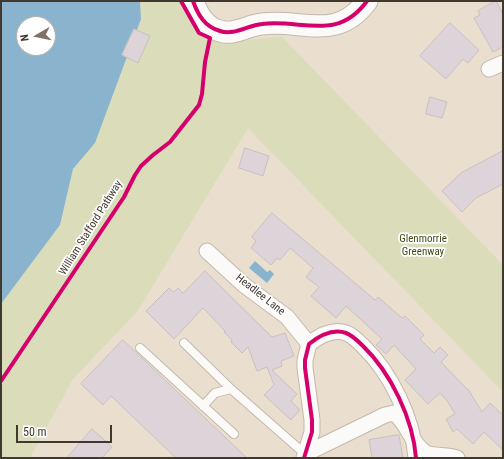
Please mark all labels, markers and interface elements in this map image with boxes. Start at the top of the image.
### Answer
north arrow [16,16,56,56]
text: N [18,33,32,42]
street label: William Stafford Pathway [56,178,126,278]
park label: Glenmorrie Greenway [399,232,447,258]
street label: Headlee Lane [233,272,287,318]
scale bar [18,417,114,443]
text: 50 m [23,425,47,439]

